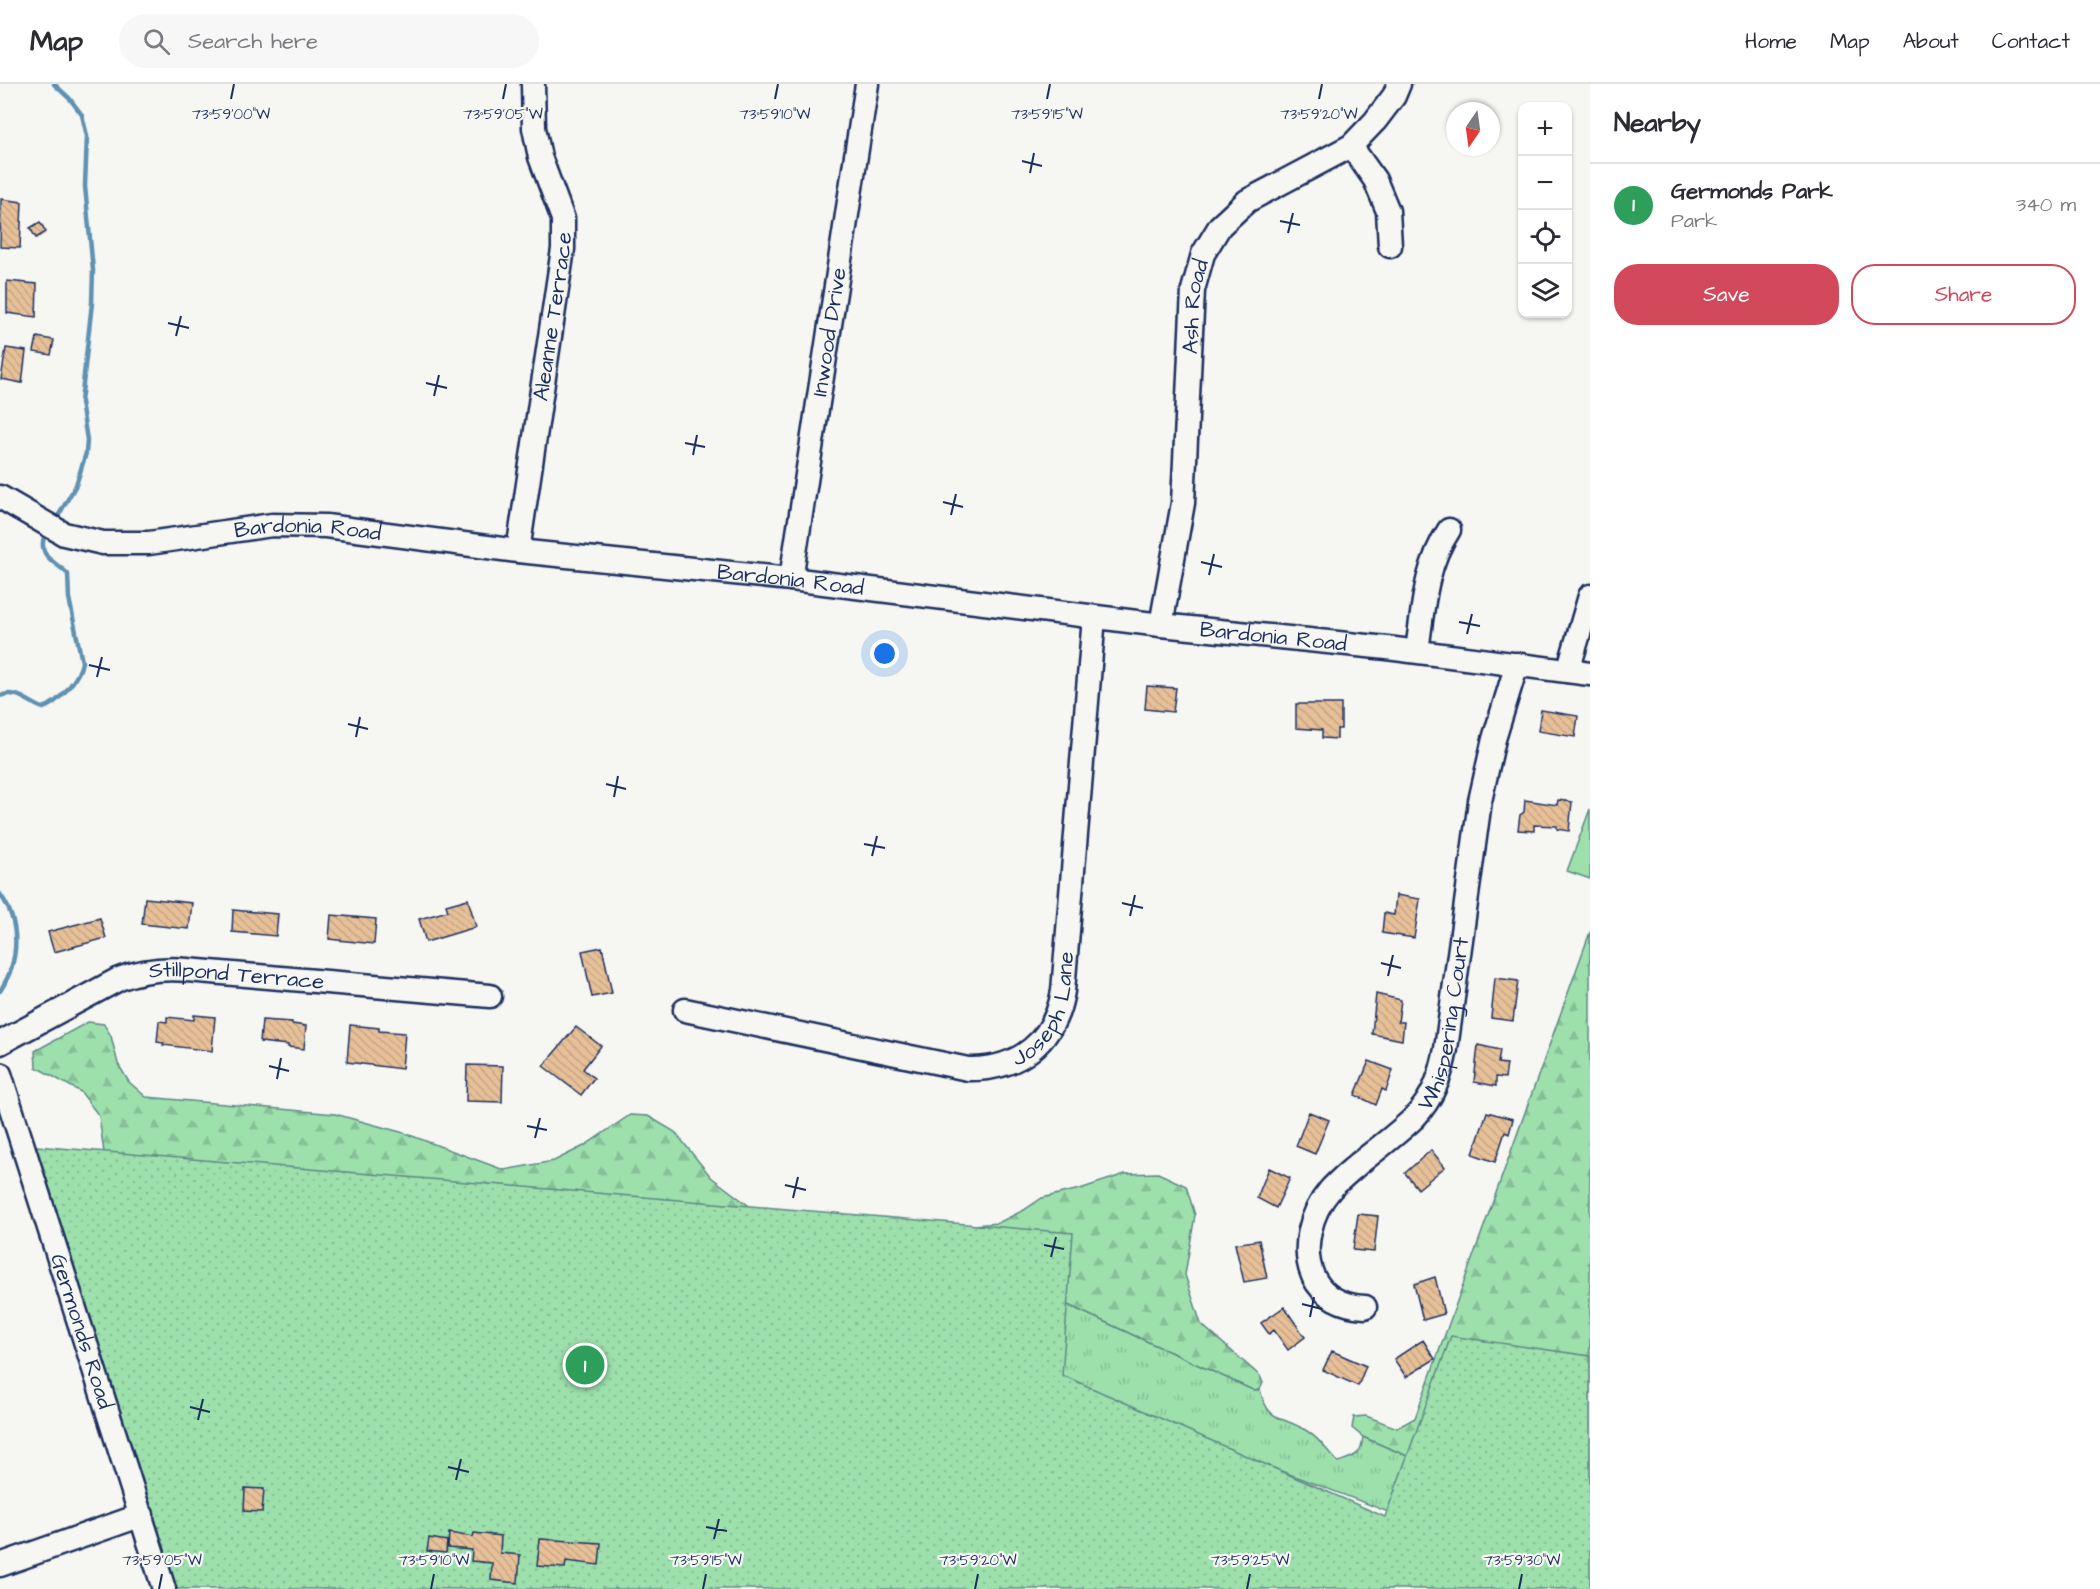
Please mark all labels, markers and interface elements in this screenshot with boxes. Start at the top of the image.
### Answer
search box [119,14,539,68]
text: Map [30,22,83,61]
icon: search [140,25,173,58]
text: Search here [188,26,318,57]
text: Home [1745,27,1797,56]
text: Map [1830,27,1870,56]
text: About [1903,27,1959,56]
text: Contact [1992,27,2070,56]
north arrow [1446,102,1500,156]
map controls [1518,102,1572,318]
button: + [1518,102,1572,156]
text: 73°59'00"W [192,104,270,125]
text: 73°59'05"W [463,104,543,125]
text: 73°59'10"W [740,104,810,125]
text: 73°59'15"W [1011,104,1083,125]
text: 73°59'20"W [1280,104,1358,125]
text: Nearby [1614,105,1701,141]
button: − [1518,156,1572,210]
text: Germonds Park [1671,176,1833,207]
text: 1 [1632,191,1635,219]
text: 340 m [2016,191,2076,219]
text: Park [1671,207,1717,235]
button: locate [1518,210,1572,264]
street label: Aleanne Terrace [525,232,579,403]
street label: Ash Road [1175,255,1216,355]
button: layers [1518,264,1572,318]
button: Save [1614,264,1839,325]
button: Share [1851,264,2076,325]
street label: Inwood Drive [804,265,854,399]
street label: Bardonia Road [232,510,383,549]
street label: Bardonia Road [716,556,866,603]
street label: Bardonia Road [1198,614,1348,659]
your location [870,639,899,668]
street label: Whispering Court [1410,935,1477,1116]
street label: Joseph Lane [1006,950,1082,1074]
street label: Stillpond Terrace [147,954,326,997]
street label: Germonds Road [43,1250,121,1413]
pin: 1 [566,1342,604,1388]
text: 73°59'05"W [122,1550,202,1571]
text: 73°59'10"W [399,1550,469,1571]
text: 73°59'15"W [670,1550,742,1571]
text: 73°59'20"W [939,1550,1017,1571]
text: 73°59'25"W [1211,1550,1289,1571]
text: 73°59'30"W [1484,1550,1560,1571]

